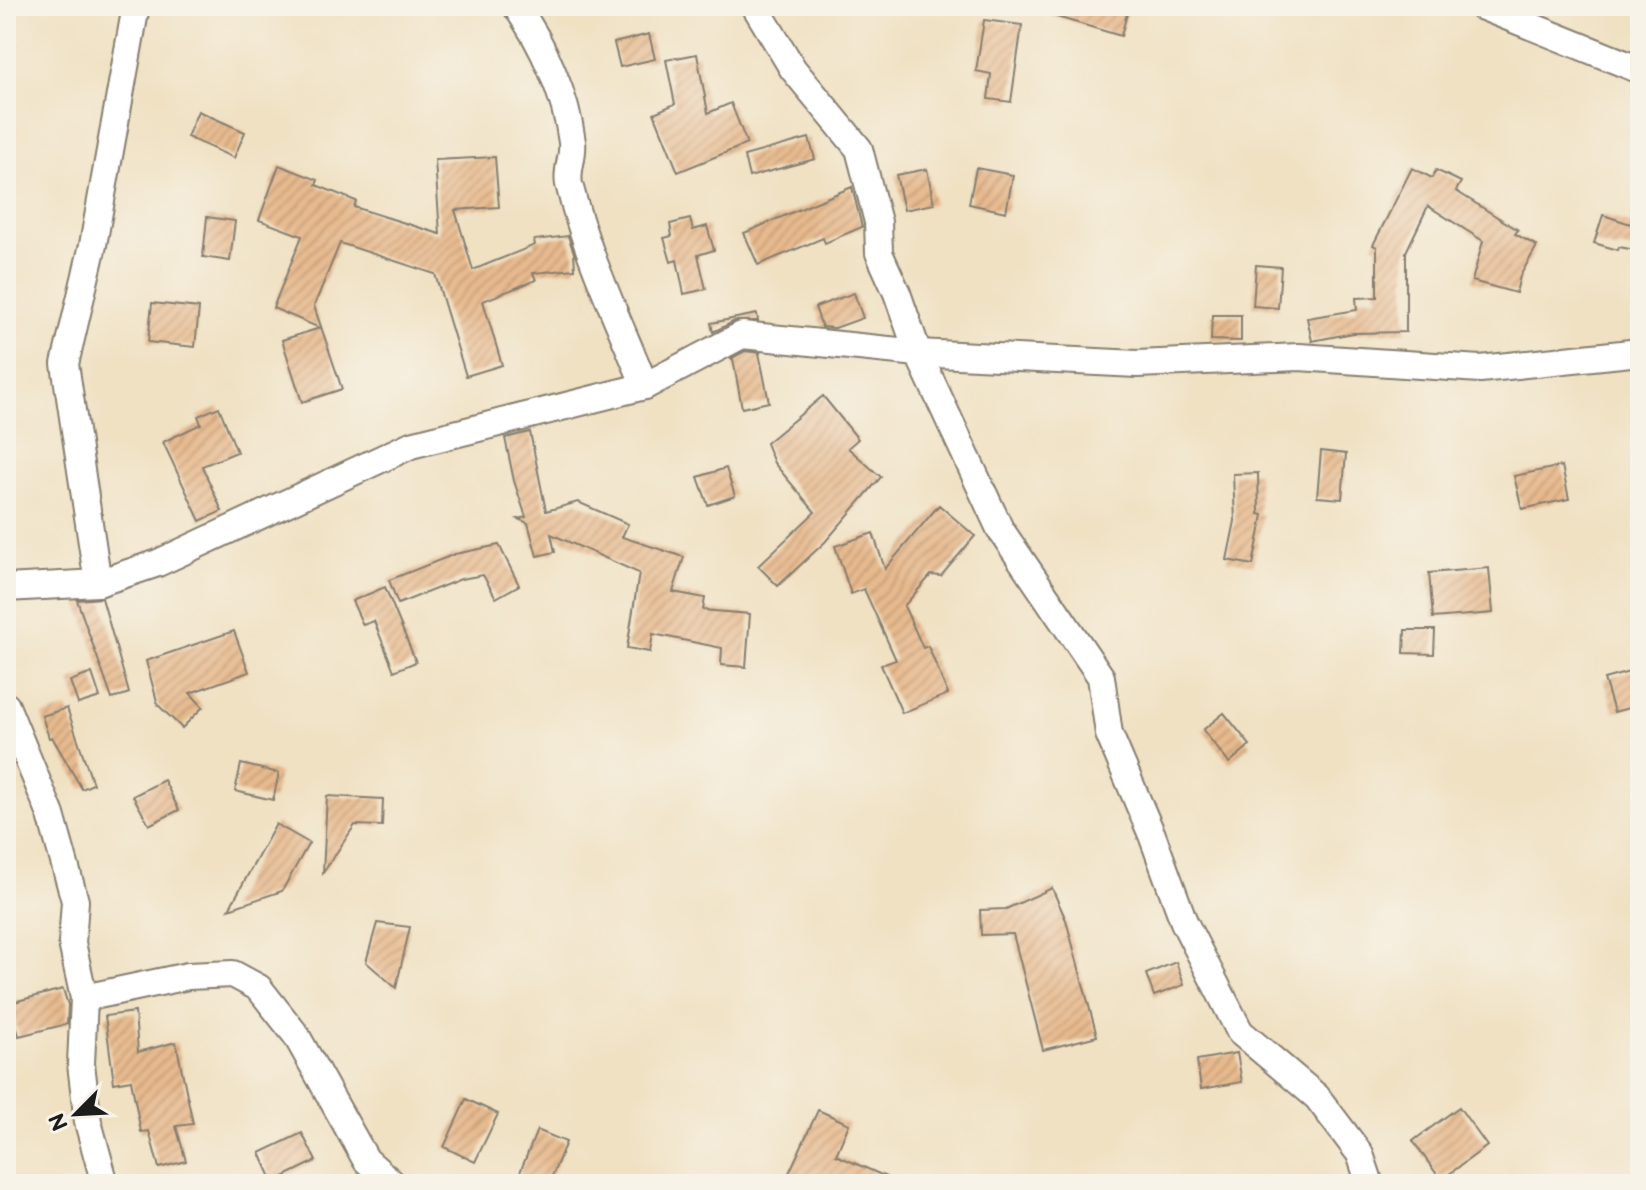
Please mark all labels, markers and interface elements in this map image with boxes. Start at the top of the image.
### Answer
north arrow [36,1074,116,1154]
text: N [43,1108,75,1135]

